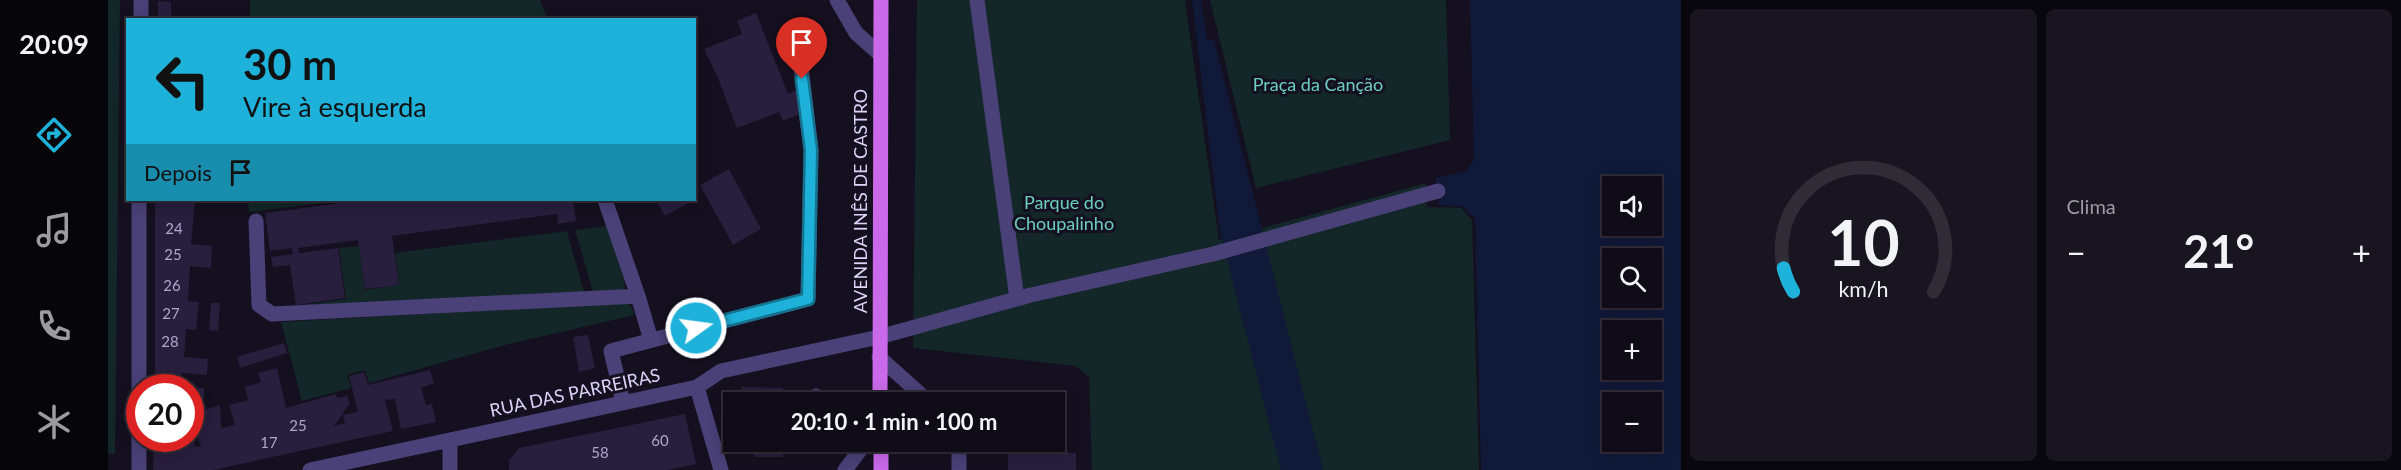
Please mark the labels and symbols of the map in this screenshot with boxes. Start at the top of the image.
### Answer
pin [776,17,827,79]
park label: Praça da Canção [1253,73,1383,95]
street label: AVENIDA INÊS DE CASTRO [849,89,871,313]
park label: Parque do Choupalinho [1014,191,1114,234]
house number: 24 [165,219,183,237]
house number: 25 [164,245,182,263]
house number: 26 [163,276,181,294]
position arrow [664,296,728,360]
house number: 27 [162,304,180,322]
house number: 28 [161,332,179,350]
street label: RUA DAS PARREIRAS [488,363,662,421]
speed limit sign: 20 [126,374,204,452]
house number: 25 [289,416,307,434]
house number: 60 [651,431,669,449]
house number: 17 [260,433,278,451]
house number: 58 [591,443,609,461]

